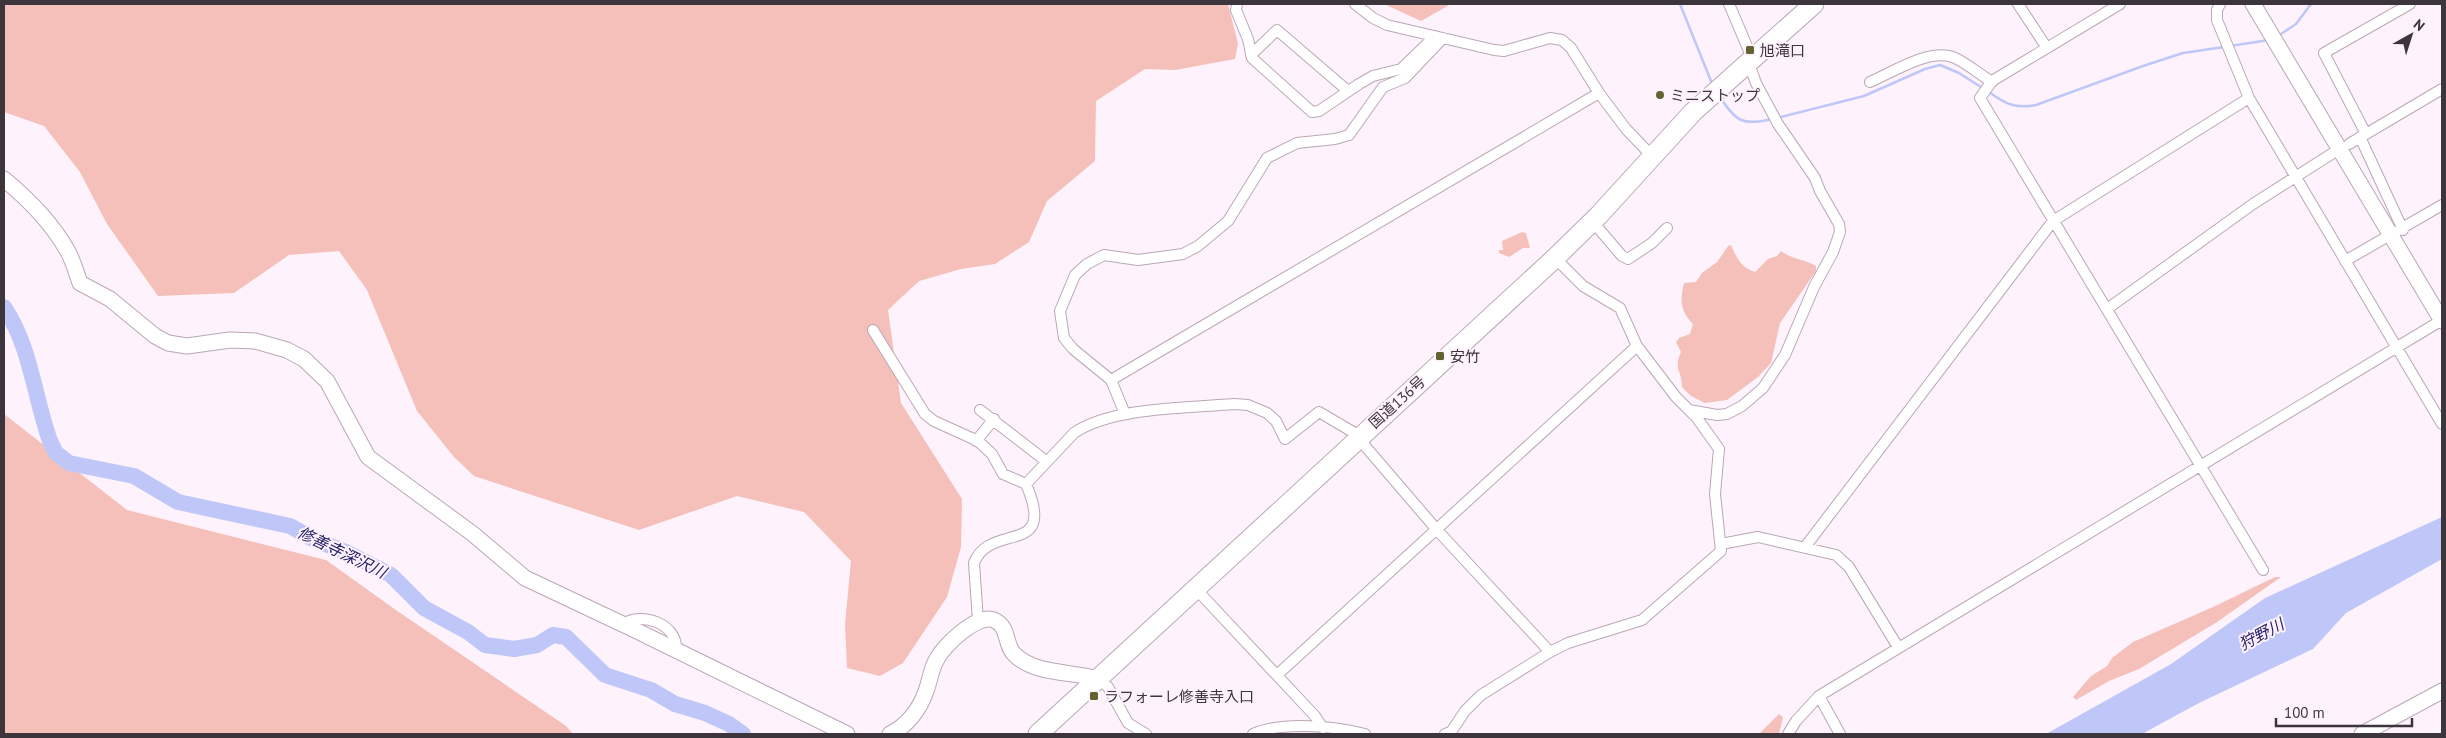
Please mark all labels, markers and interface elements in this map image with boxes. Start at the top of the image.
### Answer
north arrow [2386,10,2436,60]
text: N [2410,15,2428,35]
place label: 旭滝口 [1760,41,1805,60]
marker: 旭滝口 [1744,44,1756,56]
place label: ミニストップ [1670,86,1760,105]
marker: ミニストップ [1654,89,1666,101]
place label: 安竹 [1450,347,1480,366]
marker: 安竹 [1434,350,1446,362]
street label: 国道136号 [1365,372,1429,432]
water label: 修善寺深沢川 [294,522,391,583]
water label: 狩野川 [2235,613,2289,654]
place label: ラフォーレ修善寺入口 [1104,687,1254,706]
marker: ラフォーレ修善寺入口 [1088,690,1100,702]
scale bar [2276,696,2412,728]
text: 100 m [2284,703,2325,722]

